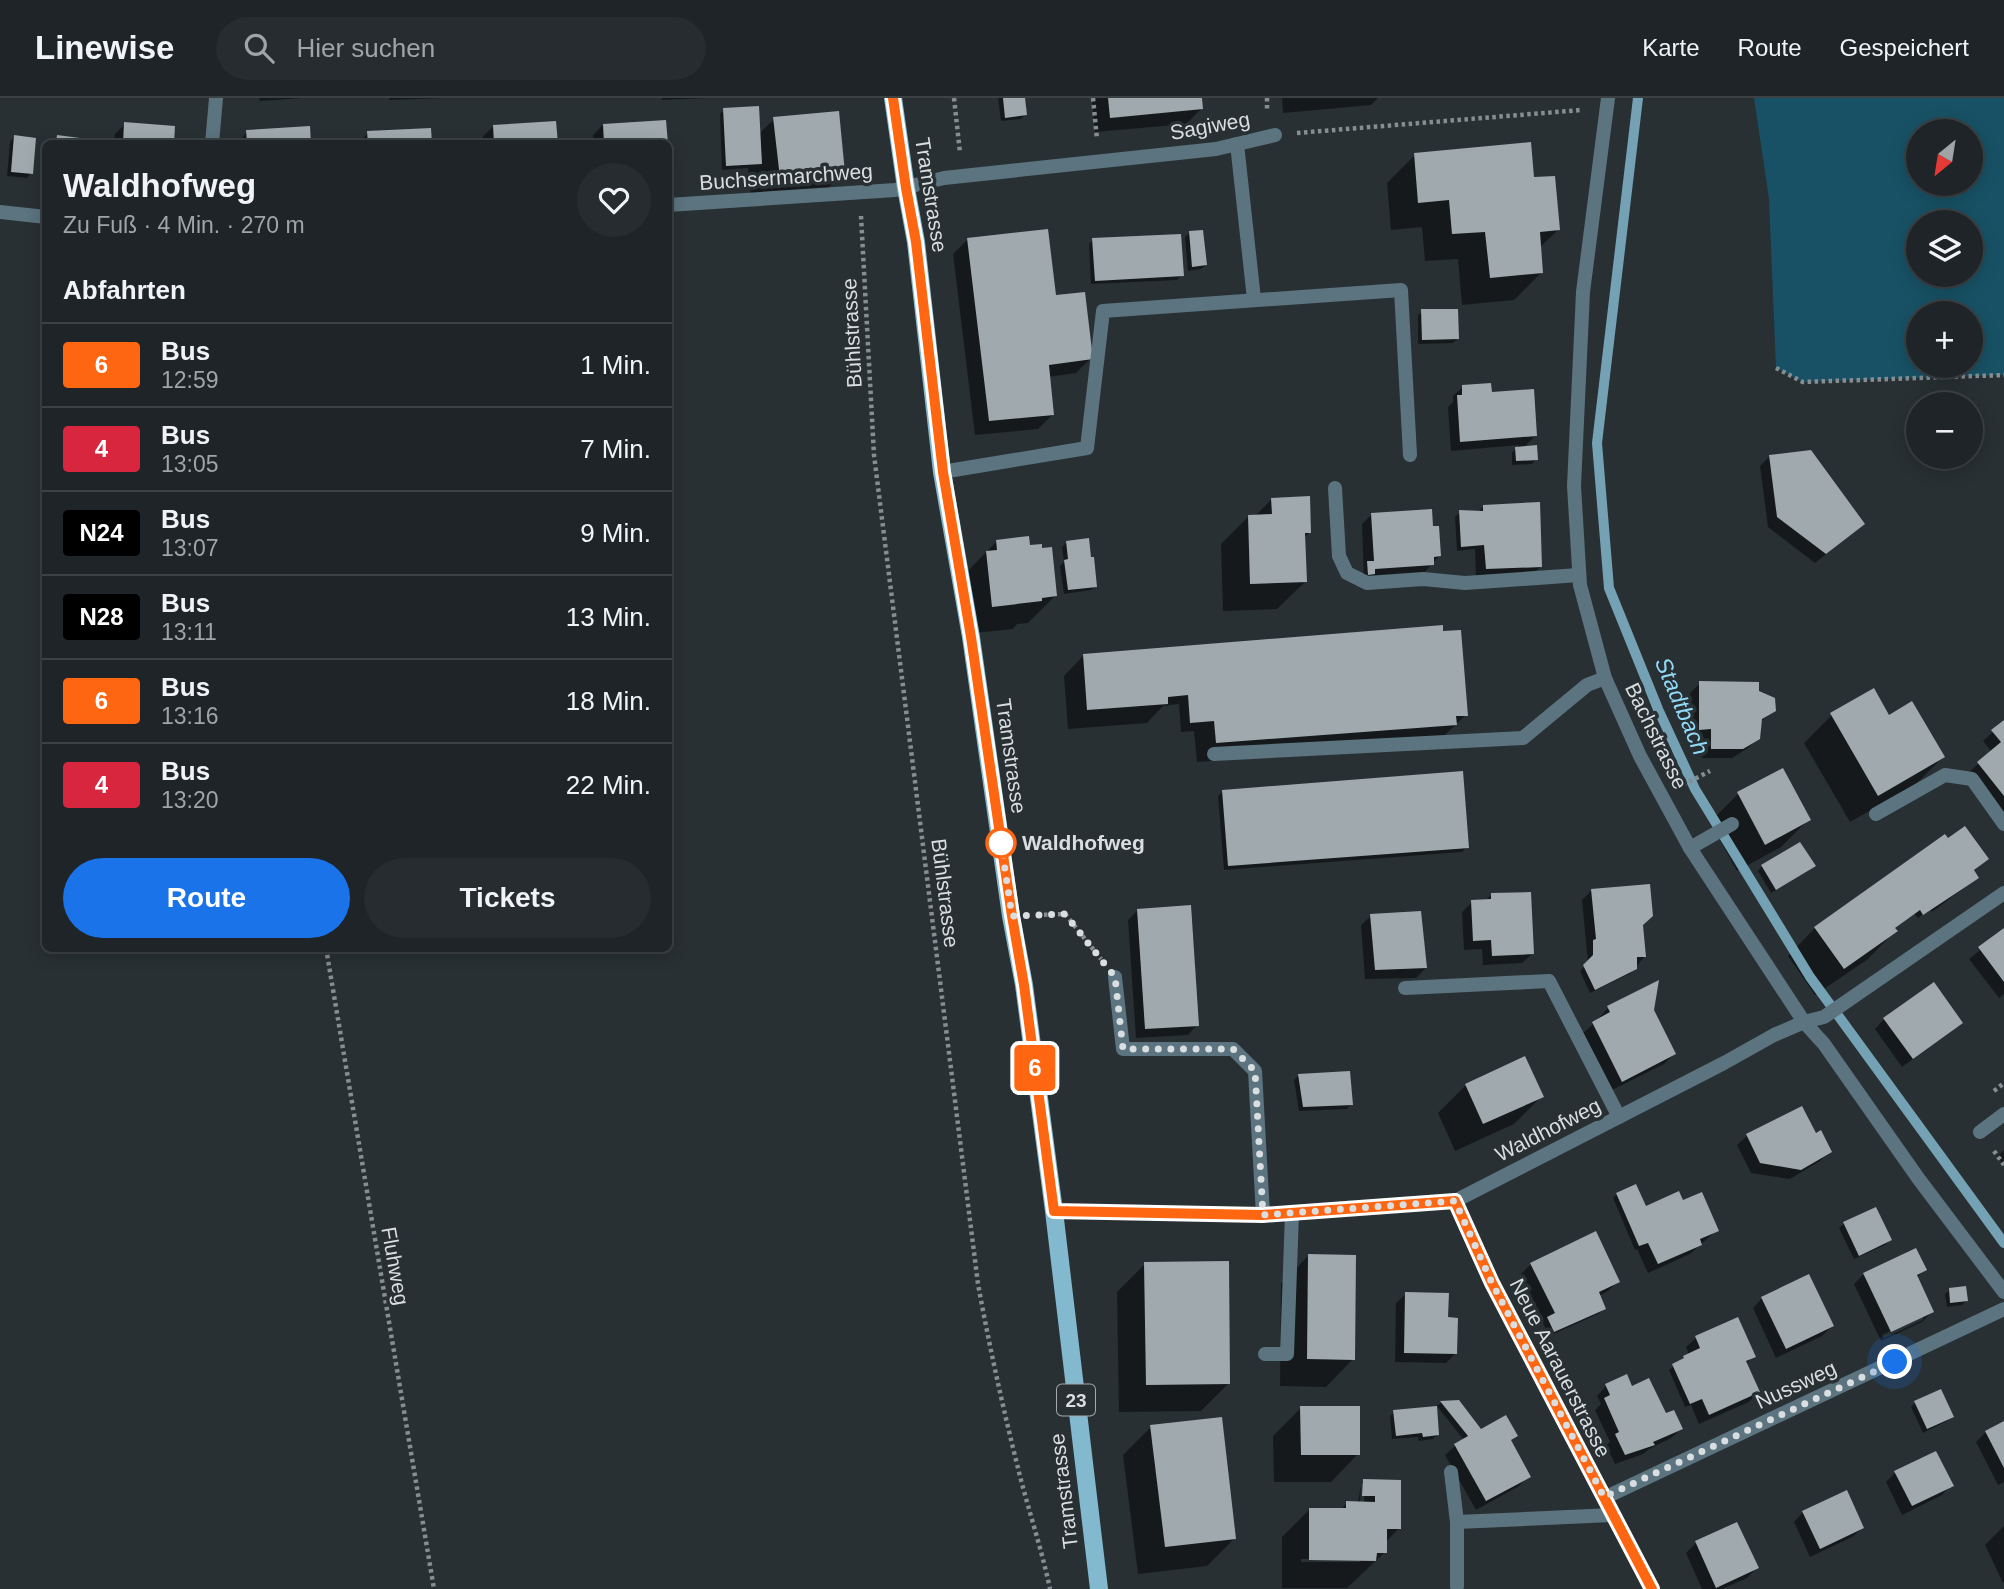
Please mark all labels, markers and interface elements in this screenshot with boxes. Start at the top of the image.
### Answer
search box [216,17,706,80]
text: Linewise [35,29,174,66]
icon: search [240,29,278,67]
text: Hier suchen [296,33,435,63]
text: Karte [1642,34,1700,61]
text: Route [1738,34,1802,61]
text: Gespeichert [1840,34,1969,61]
street label: Sagiweg [1168,107,1252,144]
north arrow [1906,119,1983,196]
map controls [1906,119,1983,469]
street label: Tramstrasse [911,136,952,254]
street label: Buchsermarchweg [698,159,874,194]
button: heart [577,163,651,237]
text: Waldhofweg [63,167,256,204]
button: layers [1906,210,1983,287]
text: Zu Fuß · 4 Min. · 270 m [63,212,305,238]
text: Abfahrten [63,275,186,305]
street label: Bühlstrasse [837,278,866,388]
button: + [1906,301,1983,378]
text: Bus [161,336,210,366]
text: 1 Min. [580,350,651,380]
text: 6 [95,351,108,378]
text: 12:59 [161,367,219,393]
button: − [1906,392,1983,469]
text: Bus [161,420,210,450]
text: 7 Min. [580,434,651,464]
text: 4 [95,435,108,462]
text: 13:05 [161,451,219,477]
text: Bus [161,504,210,534]
text: 9 Min. [580,518,651,548]
text: N24 [79,519,124,546]
text: 13:07 [161,535,219,561]
text: Bus [161,588,210,618]
text: 13 Min. [566,602,651,632]
text: N28 [79,603,124,630]
text: 13:11 [161,619,217,645]
water label: Stadtbach [1650,653,1714,759]
text: Bus [161,672,210,702]
street label: Bachstrasse [1621,679,1692,793]
text: 18 Min. [566,686,651,716]
text: 6 [95,687,108,714]
street label: Tramstrasse [992,697,1031,815]
text: 13:16 [161,703,219,729]
text: Bus [161,756,210,786]
text: 22 Min. [566,770,651,800]
text: 4 [95,771,108,798]
text: 13:20 [161,787,219,813]
marker: Waldhofweg [986,828,1016,858]
place label: Waldhofweg [1022,831,1145,854]
street label: Bühlstrasse [927,837,964,949]
button: Route [63,858,350,938]
button: Tickets [364,858,651,938]
line badge: 6 [1012,1045,1058,1091]
text: 6 [1028,1054,1042,1081]
street label: Waldhofweg [1491,1093,1604,1166]
street label: Fluhweg [377,1225,414,1307]
street label: Neue Aarauerstrasse [1505,1275,1615,1461]
your location [1877,1344,1912,1379]
street label: Nussweg [1752,1356,1840,1413]
road number: 23 [1057,1384,1095,1416]
street label: Tramstrasse [1045,1432,1082,1550]

